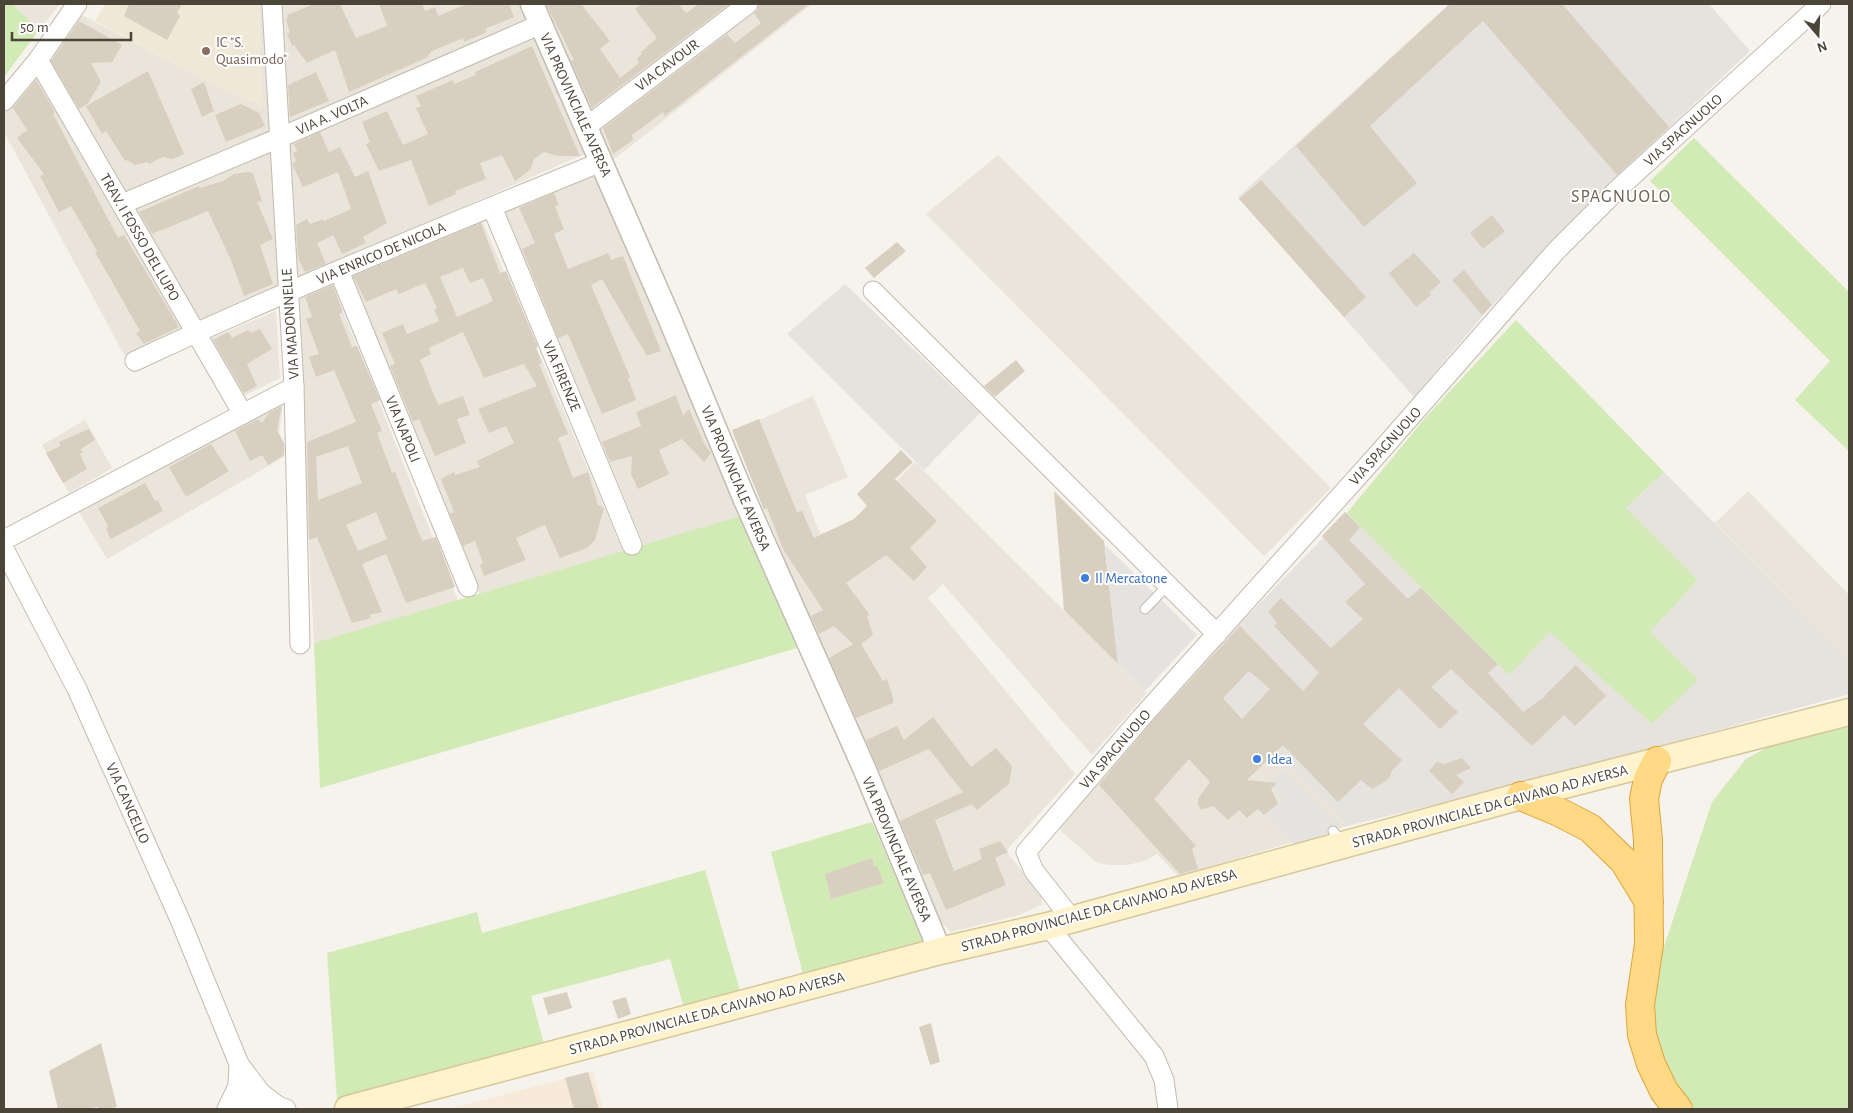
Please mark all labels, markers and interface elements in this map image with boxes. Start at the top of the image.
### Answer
scale bar [12,10,131,42]
north arrow [1793,10,1843,60]
text: 50 m [20,20,49,35]
street label: VIA PROVINCIALE AVERSA [537,31,614,180]
place label: IC "S. Quasimodo" [216,35,287,67]
street label: VIA CAVOUR [633,37,702,94]
text: N [1815,38,1829,55]
marker: IC "S. Quasimodo" [200,45,212,57]
street label: VIA SPAGNUOLO [1641,91,1725,169]
street label: VIA A. VOLTA [294,93,371,138]
street label: TRAV. I FOSSO DEL LUPO [97,171,182,303]
district label: SPAGNUOLO [1571,188,1671,206]
street label: VIA ENRICO DE NICOLA [314,219,448,287]
street label: VIA MADONNELLE [279,268,302,380]
street label: VIA FIRENZE [540,339,583,414]
street label: VIA NAPOLI [382,394,423,465]
street label: VIA PROVINCIALE AVERSA [698,404,773,553]
street label: VIA SPAGNUOLO [1346,404,1424,488]
place label: Il Mercatone [1095,571,1168,586]
marker: Il Mercatone [1079,572,1091,584]
street label: VIA SPAGNUOLO [1077,707,1154,792]
place label: Idea [1267,752,1292,767]
marker: Idea [1251,753,1263,765]
street label: VIA CANCELLO [103,761,152,846]
street label: STRADA PROVINCIALE DA CAIVANO AD AVERSA [1351,762,1630,851]
street label: VIA PROVINCIALE AVERSA [859,775,934,924]
street label: STRADA PROVINCIALE DA CAIVANO AD AVERSA [960,866,1239,955]
street label: STRADA PROVINCIALE DA CAIVANO AD AVERSA [568,969,847,1058]

